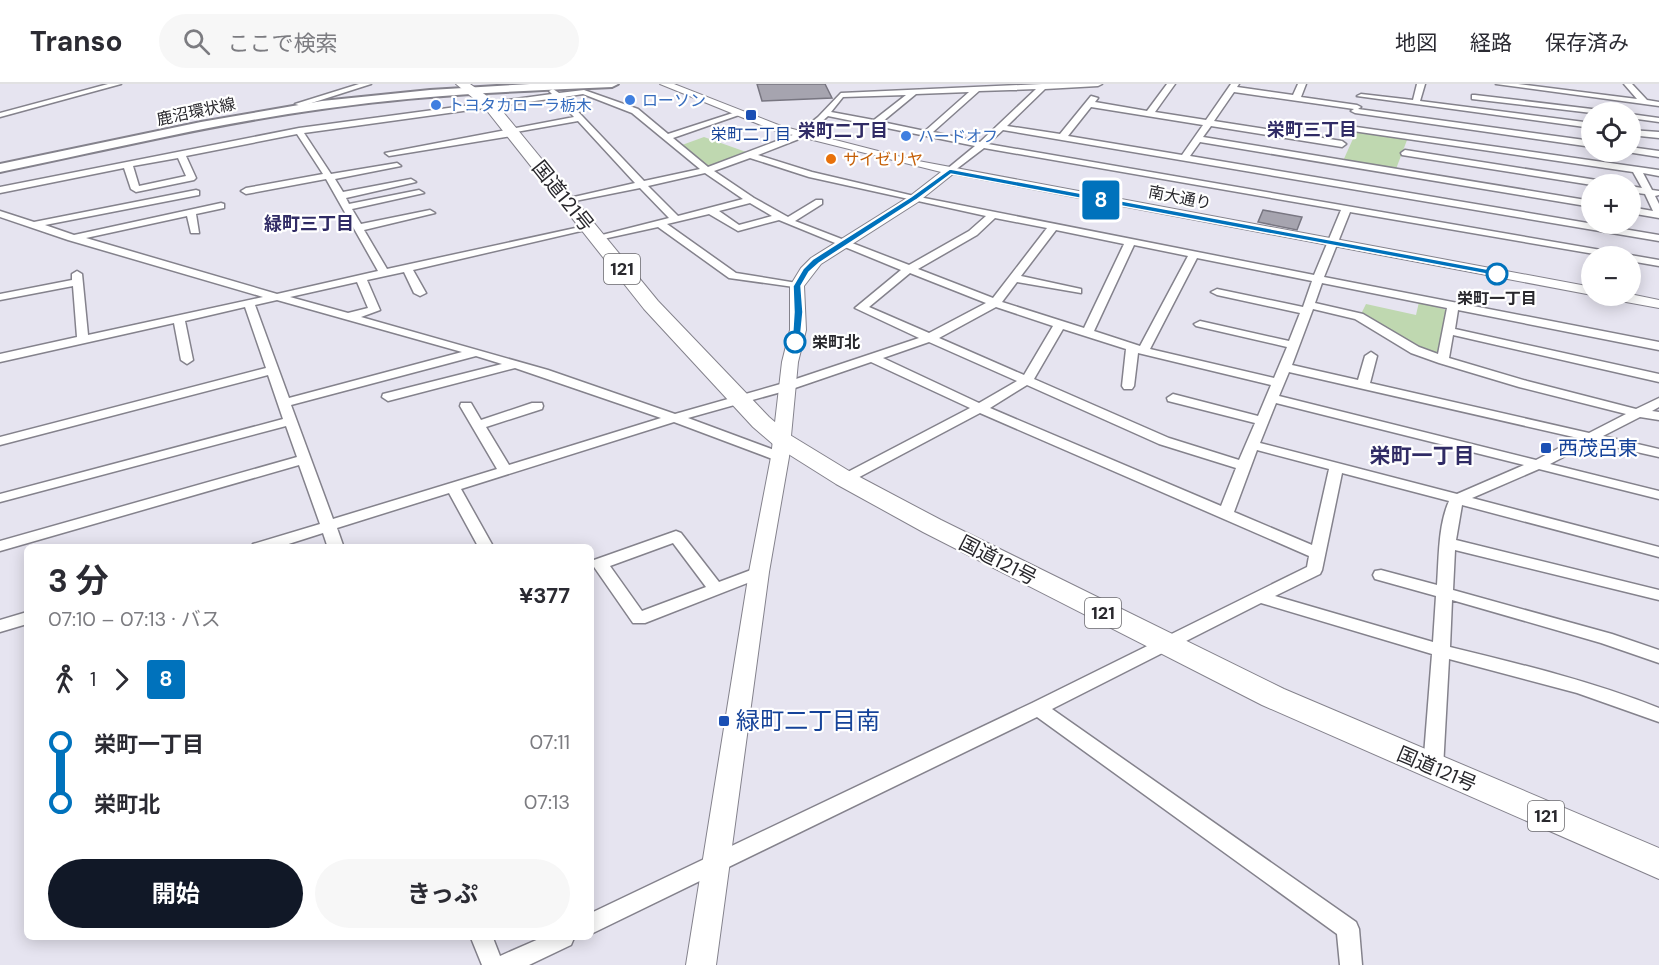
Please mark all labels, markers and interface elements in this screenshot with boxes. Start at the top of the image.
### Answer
search box [159,14,579,68]
text: Transo [30,23,123,60]
icon: search [180,25,213,58]
text: ここで検索 [228,29,338,58]
text: 地図 [1395,29,1437,57]
text: 経路 [1470,29,1512,57]
text: 保存済み [1545,29,1629,57]
place label: ローソン [642,90,706,111]
street label: 鹿沼環状線 [155,93,237,130]
marker: ローソン [623,93,637,107]
place label: トヨタカローラ栃木 [448,95,592,116]
marker: トヨタカローラ栃木 [429,98,443,112]
map controls [1581,102,1641,306]
button: locate [1581,102,1641,162]
marker: 栄町二丁目 [744,108,758,122]
district label: 栄町三丁目 [1267,118,1357,142]
district label: 栄町二丁目 [798,119,888,143]
place label: 栄町二丁目 [711,124,791,145]
place label: ハードオフ [918,126,998,147]
marker: ハードオフ [899,129,913,143]
place label: サイゼリヤ [843,149,923,170]
marker: サイゼリヤ [824,152,838,166]
street label: 国道121号 [526,155,600,237]
button: + [1581,174,1641,234]
line badge: 8 [1082,180,1120,220]
street label: 南大通り [1146,181,1213,214]
text: 8 [1094,186,1108,214]
district label: 緑町三丁目 [264,212,354,236]
button: − [1581,246,1641,306]
road number: 121 [604,254,640,284]
marker: 栄町一丁目 [1486,263,1508,285]
place label: 栄町一丁目 [1457,288,1537,309]
marker: 栄町北 [784,331,806,353]
place label: 栄町北 [812,332,860,353]
place label: 西茂呂東 [1558,435,1638,461]
marker: 西茂呂東 [1539,441,1553,455]
district label: 栄町一丁目 [1370,442,1475,470]
street label: 国道121号 [955,529,1041,591]
text: 3 分 [48,559,109,602]
text: ¥377 [519,581,570,610]
road number: 121 [1085,598,1121,628]
text: 07:10 – 07:13 · バス [48,606,221,632]
icon: walk [48,663,81,696]
icon: forward [105,663,138,696]
text: 8 [159,665,173,693]
text: 1 [90,666,96,692]
place label: 緑町二丁目南 [736,705,880,736]
marker: 緑町二丁目南 [717,714,731,728]
text: 07:11 [529,729,570,755]
text: 栄町一丁目 [94,730,204,759]
street label: 国道121号 [1393,741,1481,797]
text: 07:13 [524,789,570,815]
text: 栄町北 [94,790,160,819]
road number: 121 [1528,801,1564,831]
button: 開始 [48,859,303,928]
button: きっぷ [315,859,570,928]

